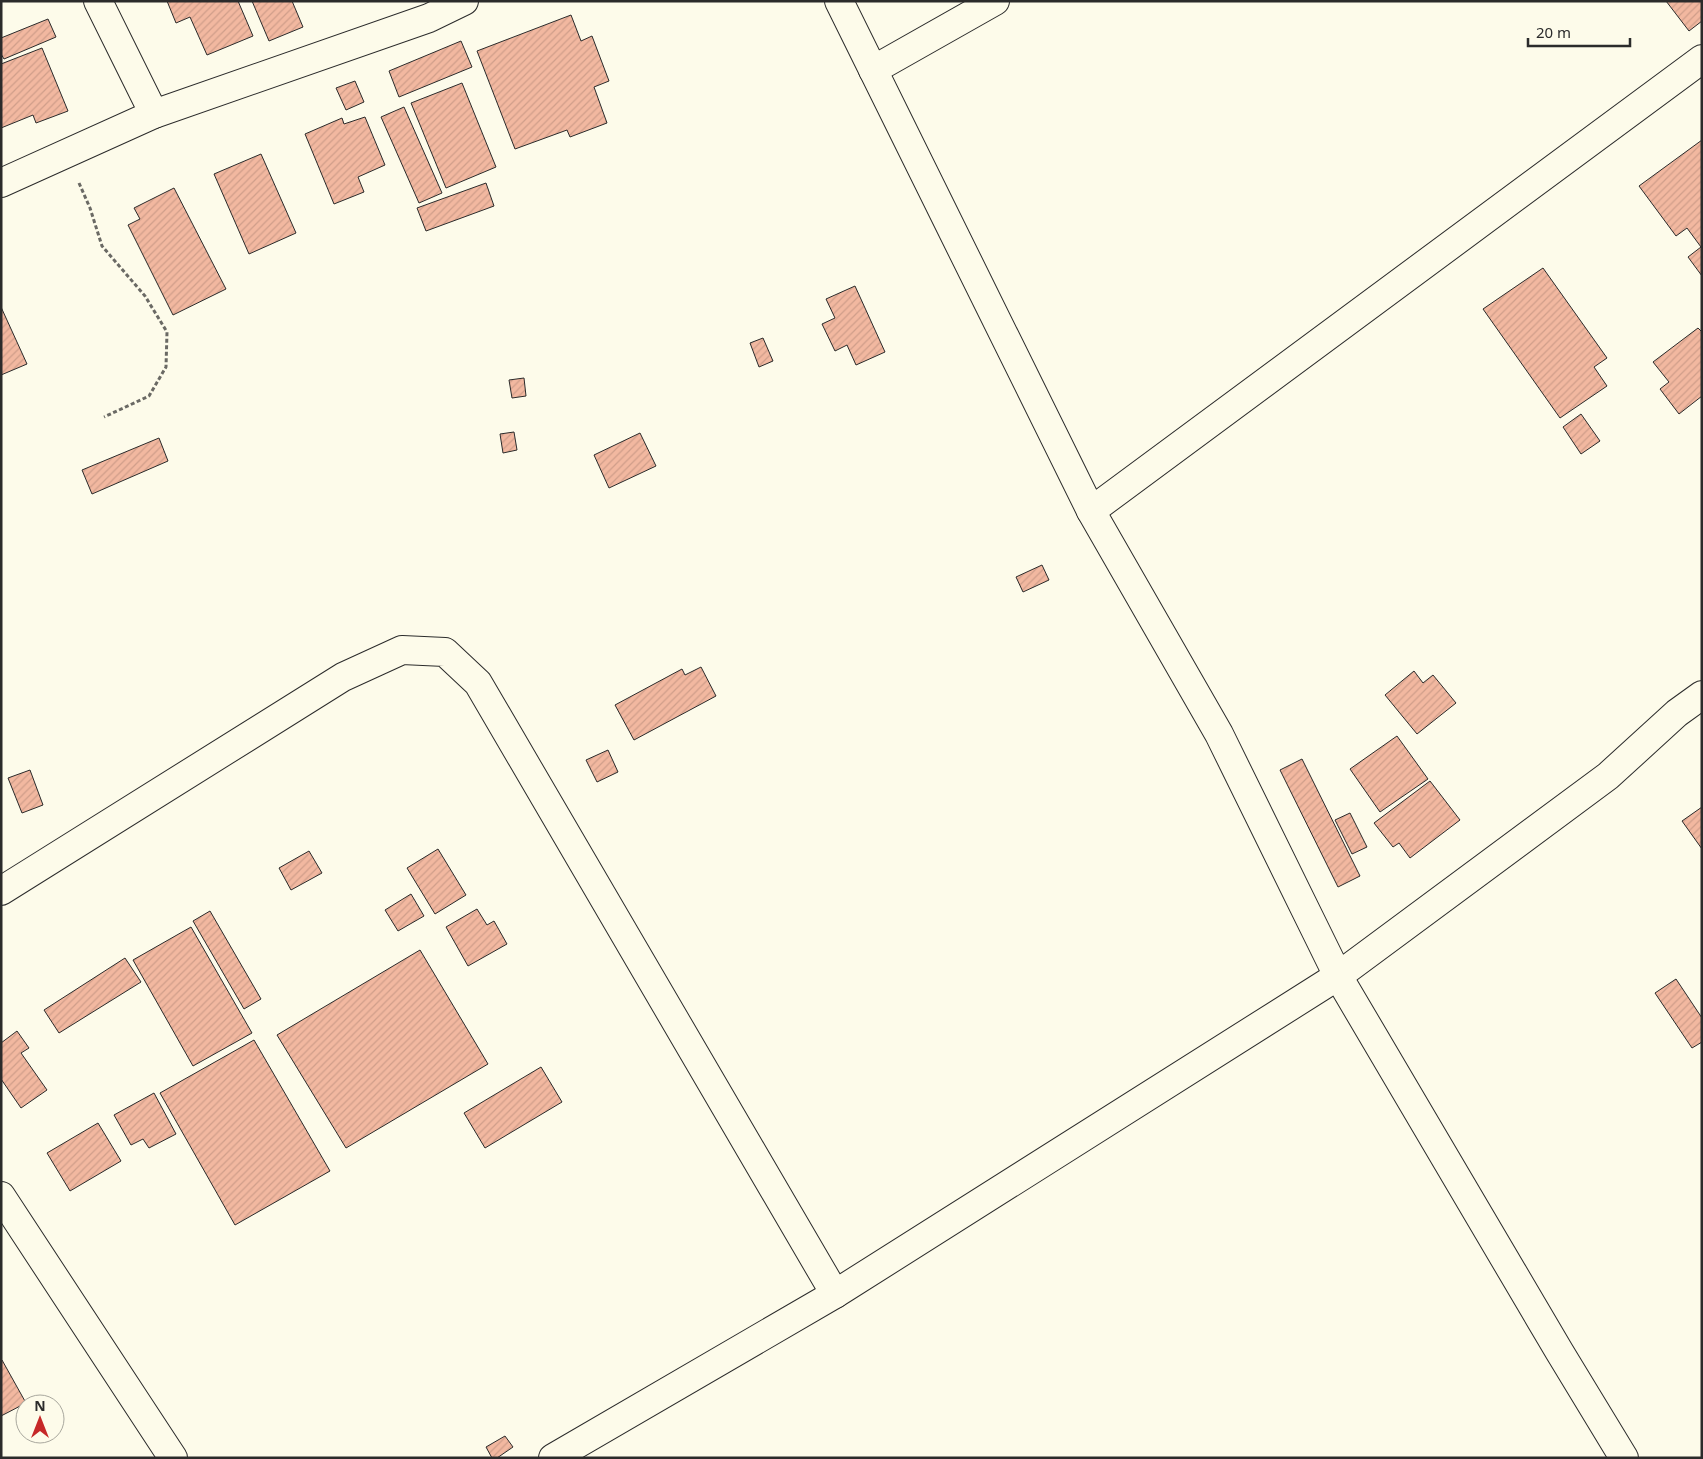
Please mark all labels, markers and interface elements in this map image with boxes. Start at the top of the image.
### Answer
scale bar [1528,15,1630,47]
text: 20 m [1536,22,1571,42]
north arrow [15,1394,65,1444]
text: N [34,1396,46,1415]

